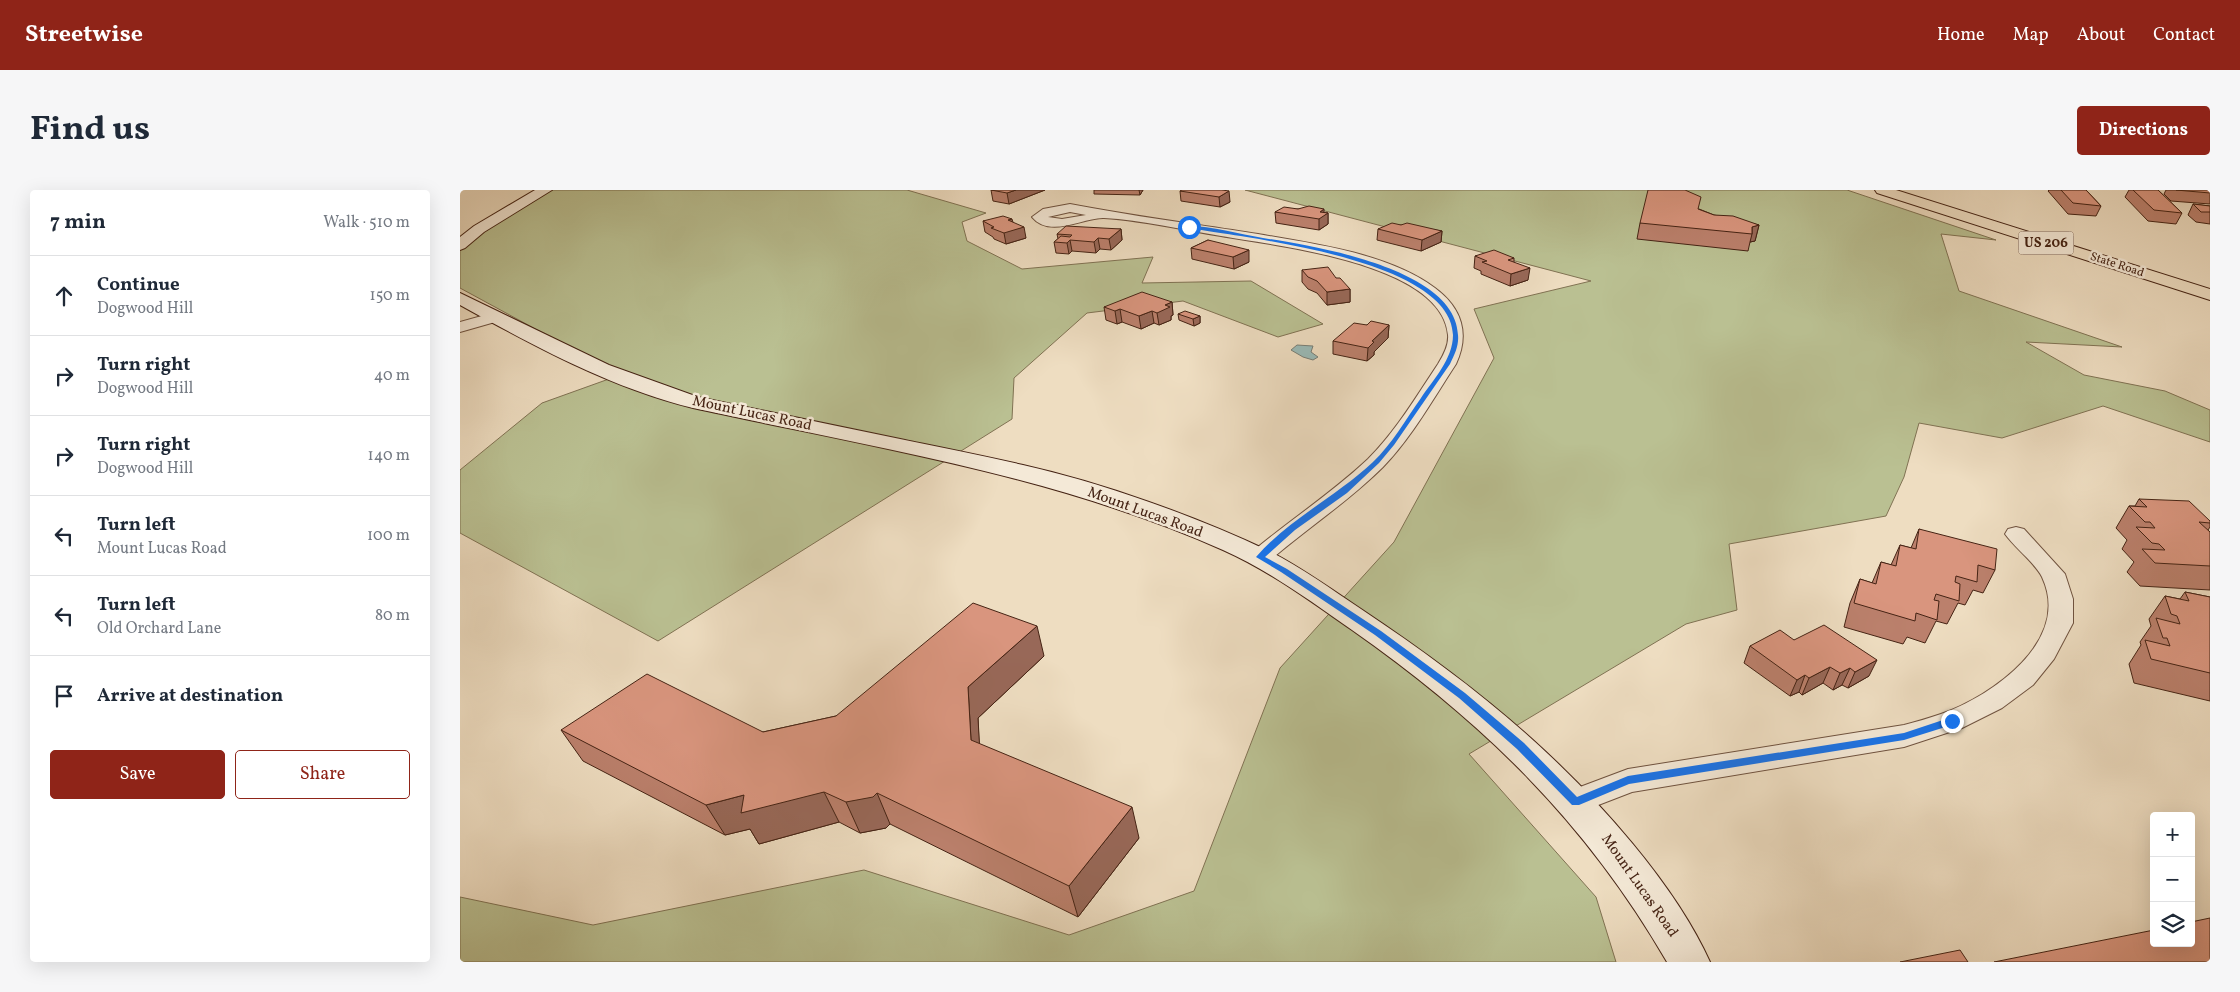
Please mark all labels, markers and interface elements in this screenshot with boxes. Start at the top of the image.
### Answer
text: Streetwise [25,18,143,52]
text: Home [1937,23,1985,48]
text: Map [2013,23,2049,48]
text: About [2077,23,2125,48]
text: Contact [2153,23,2215,48]
text: Find us [30,106,150,154]
button: Directions [2077,106,2210,155]
text: 7 min [50,208,106,237]
text: Walk · 510 m [323,212,410,234]
route start [1178,216,1201,239]
road number: US 206 [2018,232,2074,254]
street label: State Road [2088,249,2146,281]
text: Continue [97,272,180,298]
icon: ahead [50,282,78,310]
text: 150 m [369,285,410,307]
text: Dogwood Hill [97,298,193,320]
text: Turn right [97,352,190,378]
icon: right [50,362,78,390]
text: 40 m [374,365,410,387]
text: Dogwood Hill [97,378,193,400]
street label: Mount Lucas Road [690,391,814,437]
text: Turn right [97,432,190,458]
icon: right [50,442,78,470]
text: 140 m [368,445,410,467]
text: Dogwood Hill [97,458,193,480]
street label: Mount Lucas Road [1084,482,1206,544]
text: Turn left [97,512,176,538]
icon: left [50,522,78,550]
text: 100 m [367,525,410,547]
text: Mount Lucas Road [97,538,227,560]
text: Turn left [97,592,176,618]
icon: left [50,602,78,630]
text: 80 m [375,605,410,627]
text: Old Orchard Lane [97,618,221,640]
icon: arrive [50,682,78,710]
text: Arrive at destination [97,683,283,709]
route end [1941,710,1964,733]
button: Save [50,750,225,799]
button: Share [235,750,410,799]
map controls [2150,812,2195,947]
button: + [2150,812,2195,857]
street label: Mount Lucas Road [1596,830,1682,942]
button: − [2150,857,2195,902]
button: layers [2150,902,2195,947]

